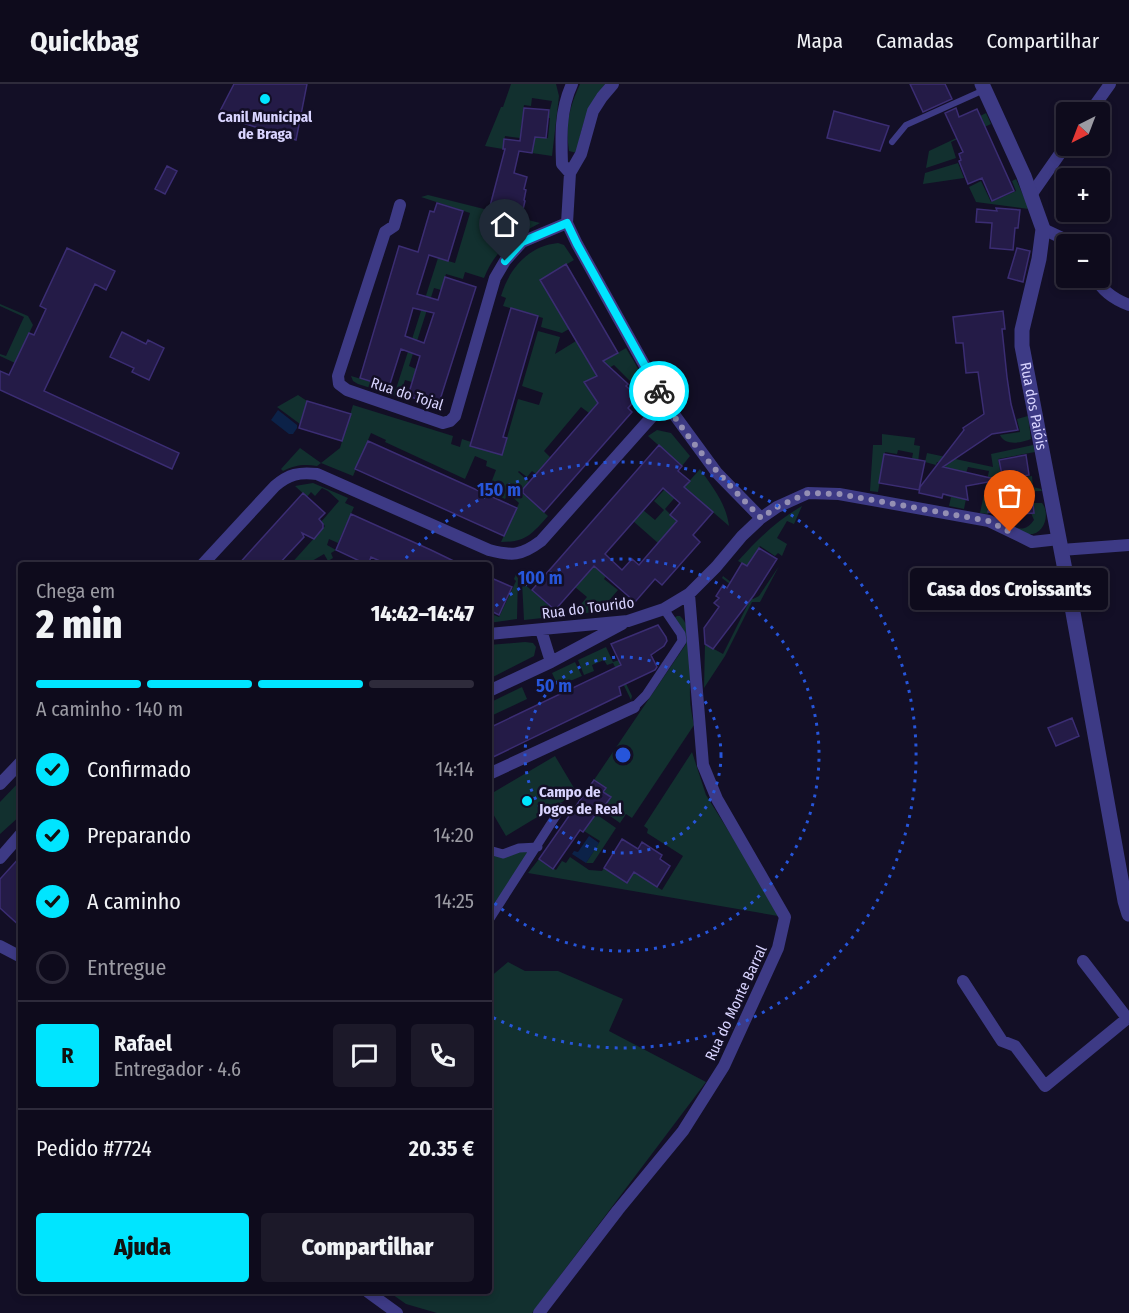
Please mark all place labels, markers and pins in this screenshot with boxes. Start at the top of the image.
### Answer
marker: Canil Municipal de Braga [258,92,272,106]
place label: Canil Municipal de Braga [218,108,313,143]
pin [479,199,530,261]
pin [984,470,1035,532]
callout: Casa dos Croissants [911,568,1109,610]
centre of rings [613,745,633,765]
place label: Campo de Jogos de Real [538,783,623,818]
marker: Campo de Jogos de Real [520,794,534,808]

